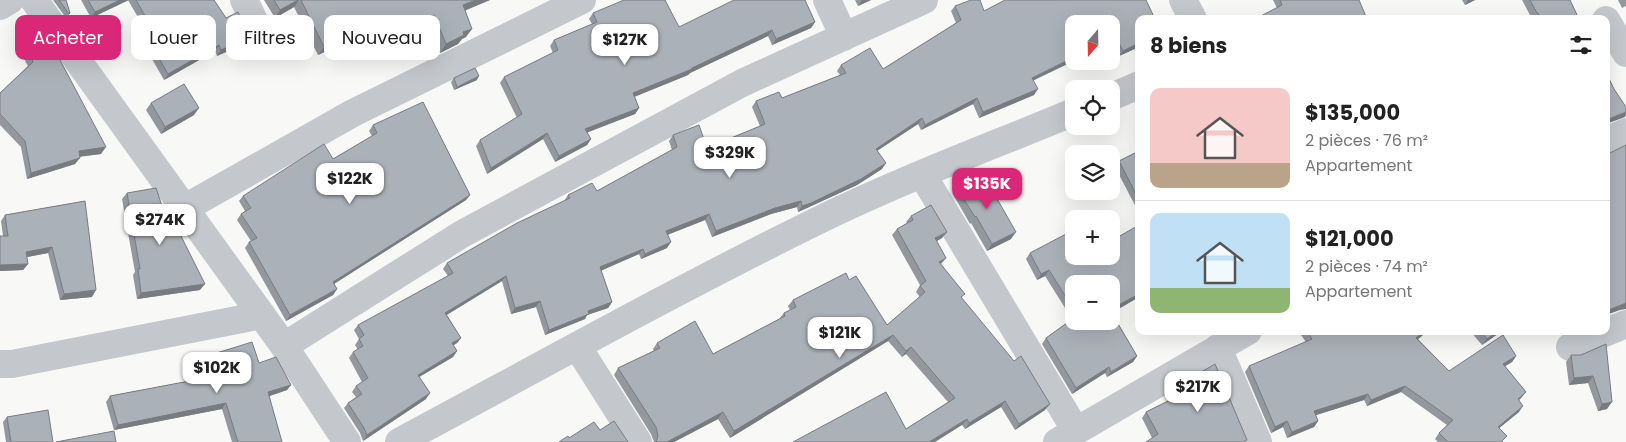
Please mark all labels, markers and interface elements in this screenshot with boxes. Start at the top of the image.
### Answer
chip: Acheter [15,15,121,60]
chip: Louer [131,15,216,60]
chip: Filtres [226,15,314,60]
chip: Nouveau [324,15,440,60]
north arrow [1065,15,1120,70]
map controls [1065,15,1120,330]
pin: $127K [590,23,660,66]
text: $127K [602,28,648,51]
text: 8 biens [1150,31,1227,60]
icon: filters [1567,31,1595,59]
button: locate [1065,80,1120,135]
text: $135,000 [1305,98,1400,127]
icon: home [1190,108,1250,168]
text: 2 pièces · 76 m² [1305,129,1428,152]
pin: $329K [695,136,765,179]
text: $329K [705,141,755,164]
button: layers [1065,145,1120,200]
text: Appartement [1305,154,1412,177]
pin: $122K [315,162,385,205]
text: $122K [327,167,373,190]
pin: $135K [952,168,1022,210]
text: $135K [963,172,1011,195]
pin: $274K [125,204,195,246]
text: $274K [135,208,185,231]
button: + [1065,210,1120,265]
text: $121,000 [1305,224,1394,253]
icon: home [1190,233,1250,293]
text: 2 pièces · 74 m² [1305,255,1428,278]
button: − [1065,275,1120,330]
text: Appartement [1305,280,1412,303]
pin: $121K [805,316,875,359]
text: $121K [819,321,861,344]
pin: $102K [182,352,252,394]
text: $102K [193,356,241,379]
pin: $217K [1163,370,1233,413]
text: $217K [1175,375,1221,398]

